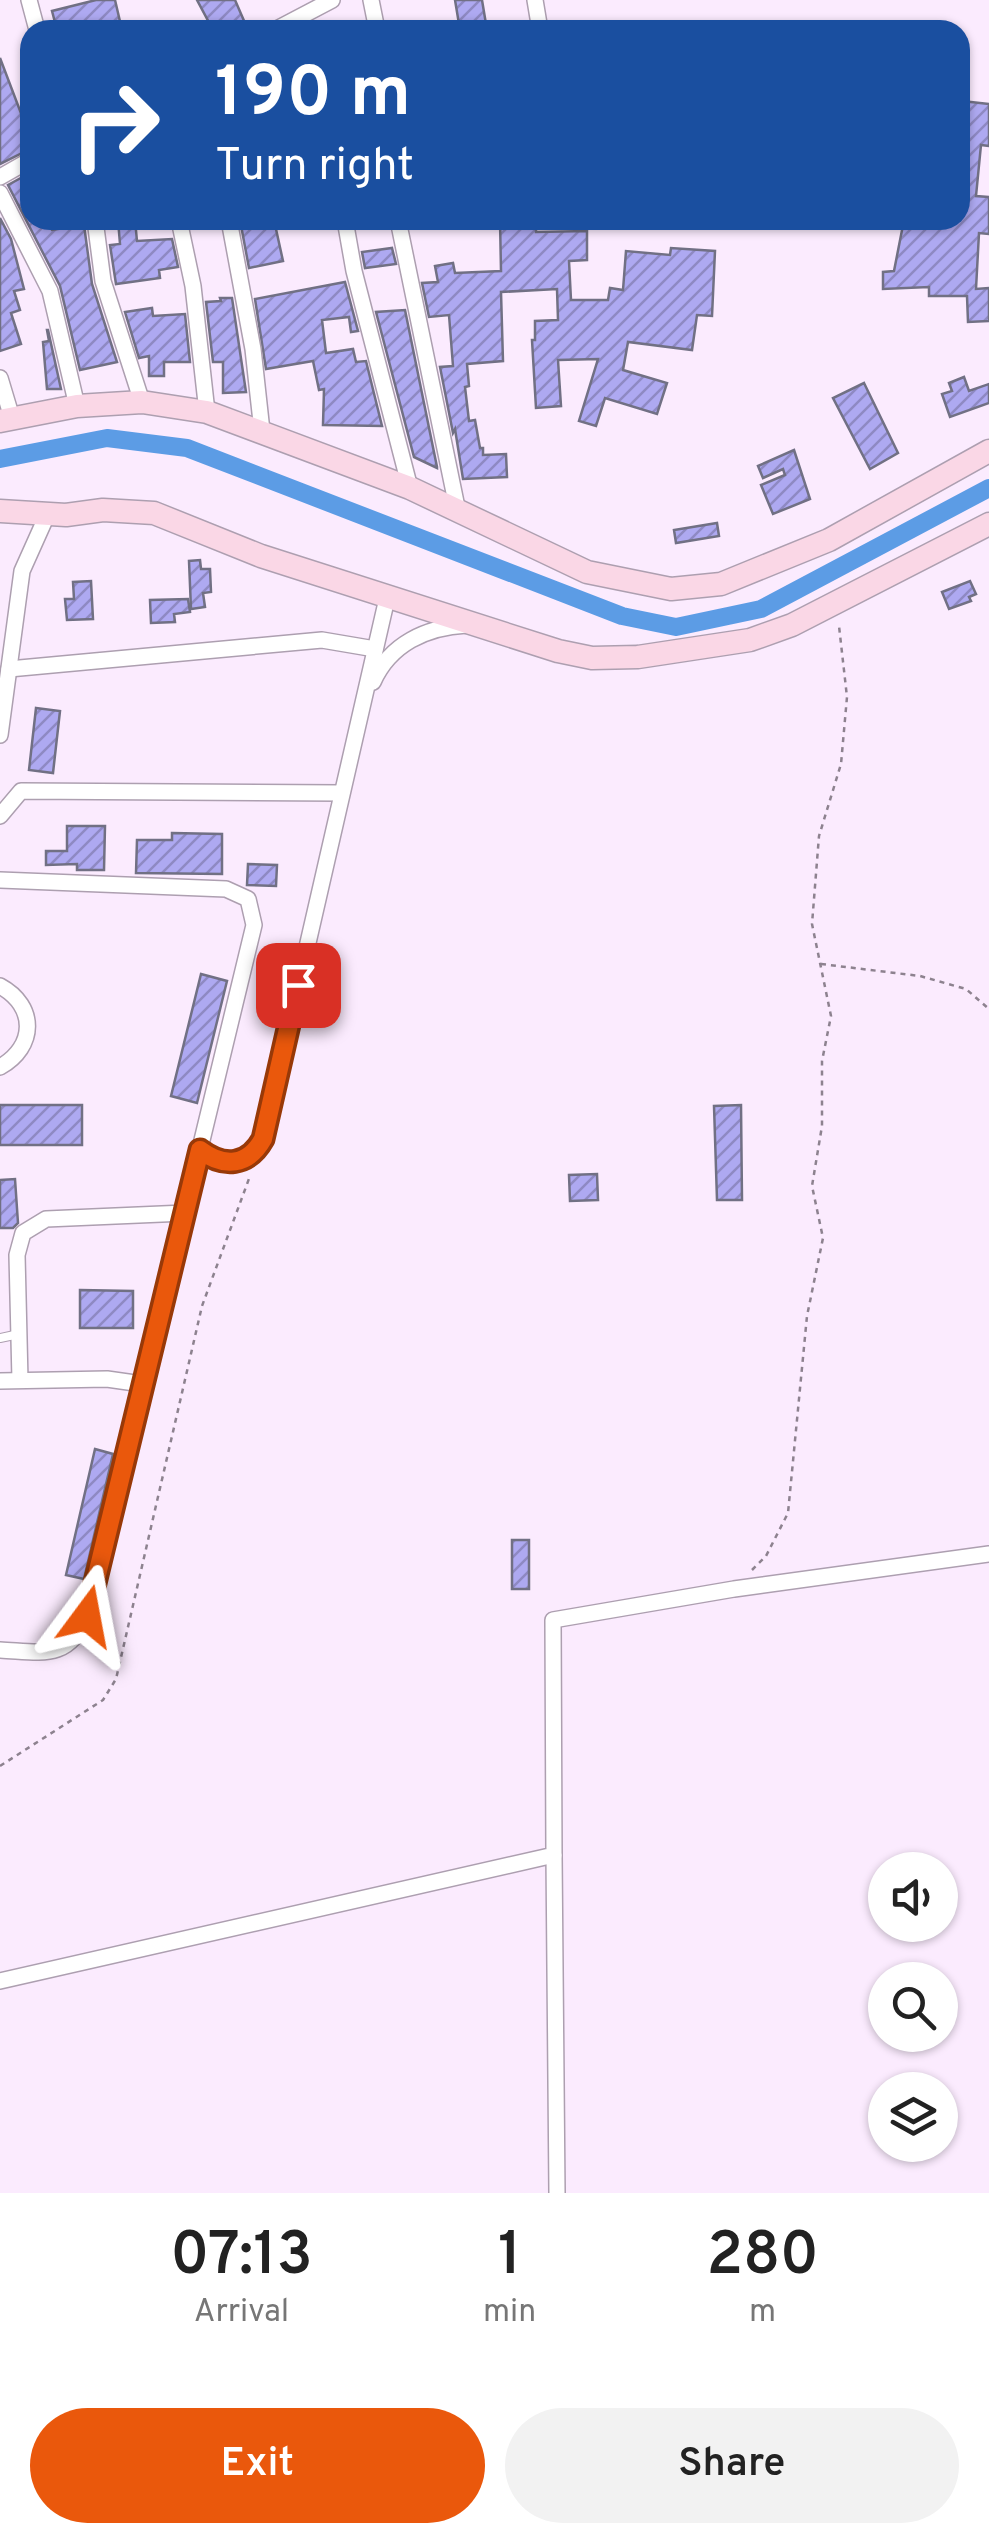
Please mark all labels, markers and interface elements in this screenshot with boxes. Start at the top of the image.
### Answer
text: 190 m [215,52,411,141]
icon: right [50,60,180,190]
text: Turn right [215,139,414,196]
pin [256,943,341,1028]
icon: arrive [271,958,326,1013]
position arrow [35,1564,139,1668]
map controls [868,1852,958,2162]
button: sound [868,1852,958,1942]
button: search [868,1962,958,2052]
button: layers [868,2072,958,2162]
text: 07:13 [170,2220,313,2296]
text: 1 [498,2220,521,2296]
text: 280 [706,2220,819,2296]
text: Arrival [194,2293,289,2333]
text: min [483,2293,536,2333]
text: m [749,2293,776,2333]
button: Exit [30,2408,485,2523]
button: Share [505,2408,959,2523]

